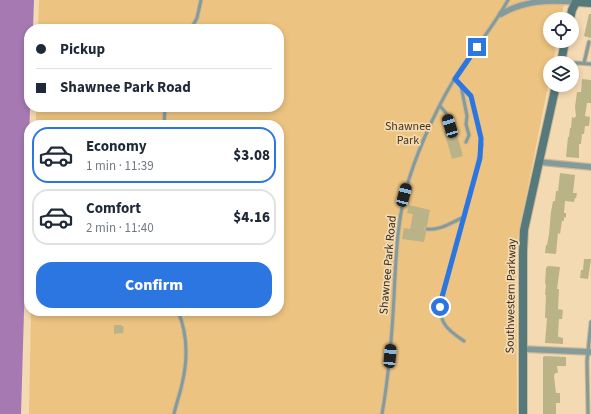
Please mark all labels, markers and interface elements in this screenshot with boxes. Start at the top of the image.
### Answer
map controls [543,12,579,92]
button: locate [543,12,579,48]
route end [468,38,486,56]
text: Pickup [60,39,105,60]
button: layers [543,56,579,92]
text: Shawnee Park Road [60,77,191,98]
car [441,113,459,139]
park label: Shawnee Park [385,118,431,149]
text: Economy [86,136,147,157]
icon: car [38,137,74,173]
text: $3.08 [233,145,270,166]
text: 1 min · 11:39 [86,157,154,175]
car [395,182,413,208]
text: Comfort [86,198,141,219]
icon: car [38,199,74,235]
text: $4.16 [233,207,270,228]
street label: Shawnee Park Road [375,215,401,315]
text: 2 min · 11:40 [86,219,154,237]
street label: Southwestern Parkway [501,238,521,354]
button: Confirm [36,262,272,308]
route start [431,298,449,316]
car [383,344,397,368]

